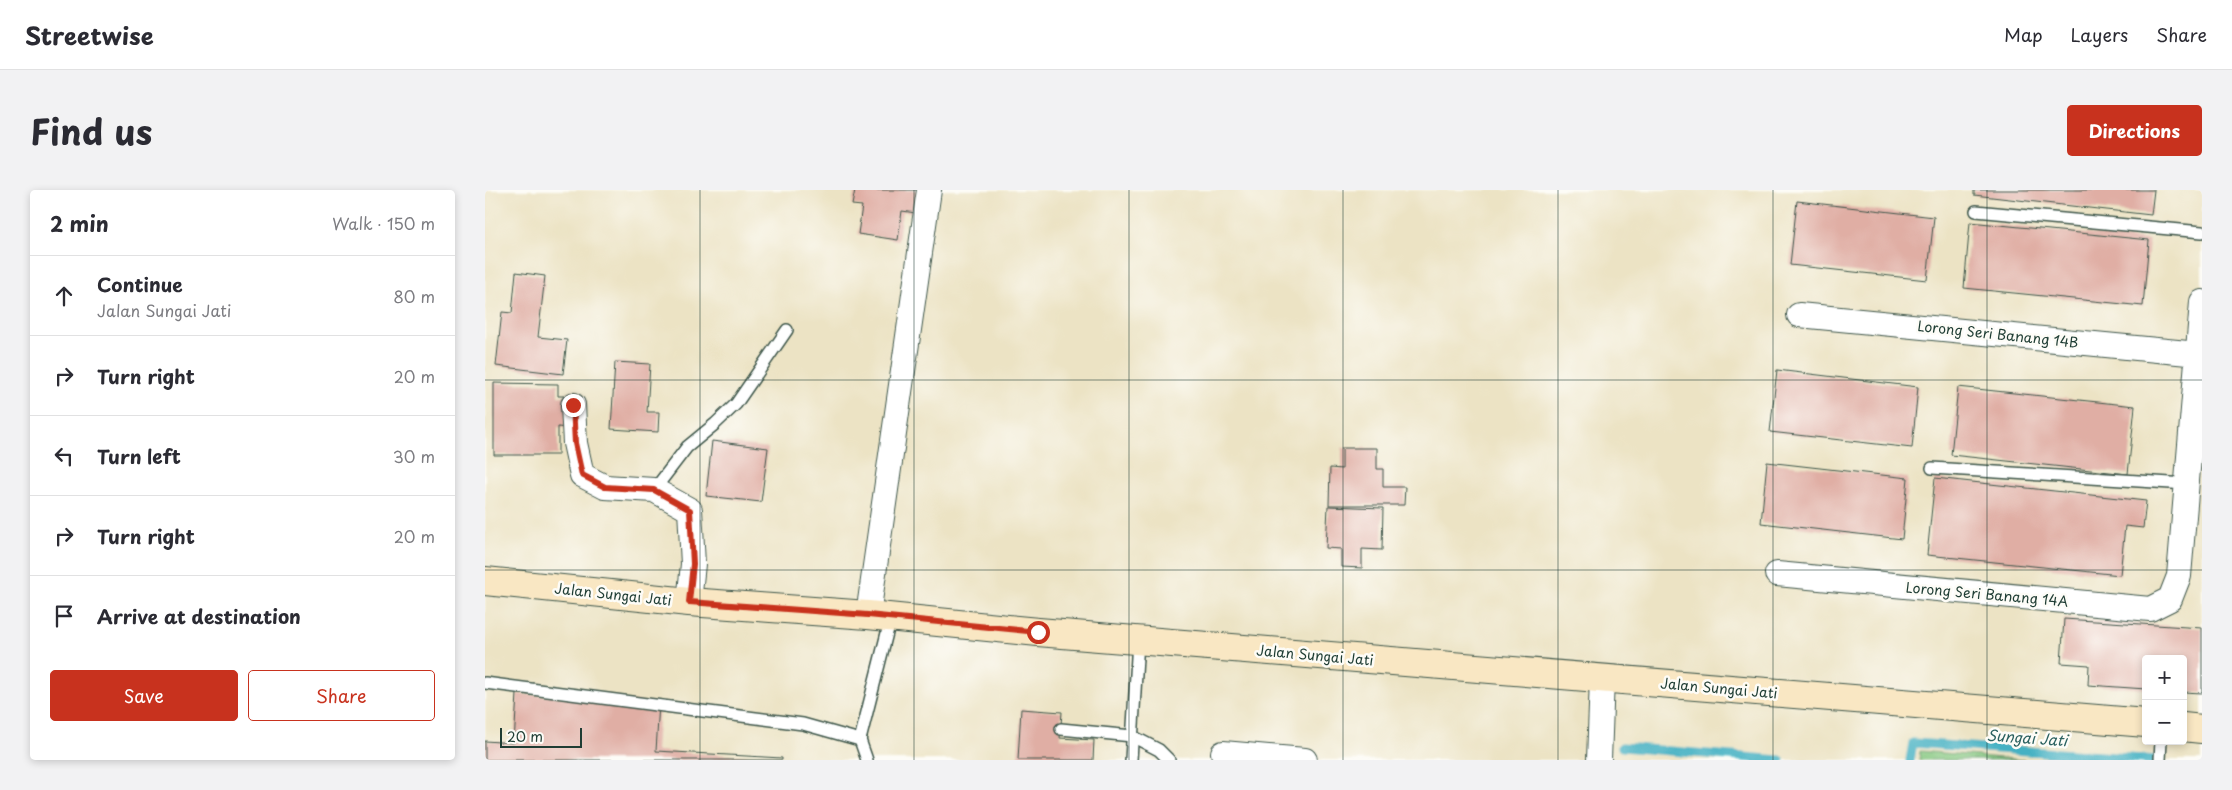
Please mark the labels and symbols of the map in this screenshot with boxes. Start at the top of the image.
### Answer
street label: Lorong Seri Banang 14B [1917,315,2079,353]
route end [562,394,585,417]
street label: Lorong Seri Banang 14A [1905,576,2070,612]
street label: Jalan Sungai Jati [553,577,673,611]
route start [1027,621,1050,644]
street label: Jalan Sungai Jati [1255,639,1375,671]
street label: Jalan Sungai Jati [1659,672,1779,704]
water label: Sungai Jati [1986,723,2071,751]
scale bar [500,725,583,748]

